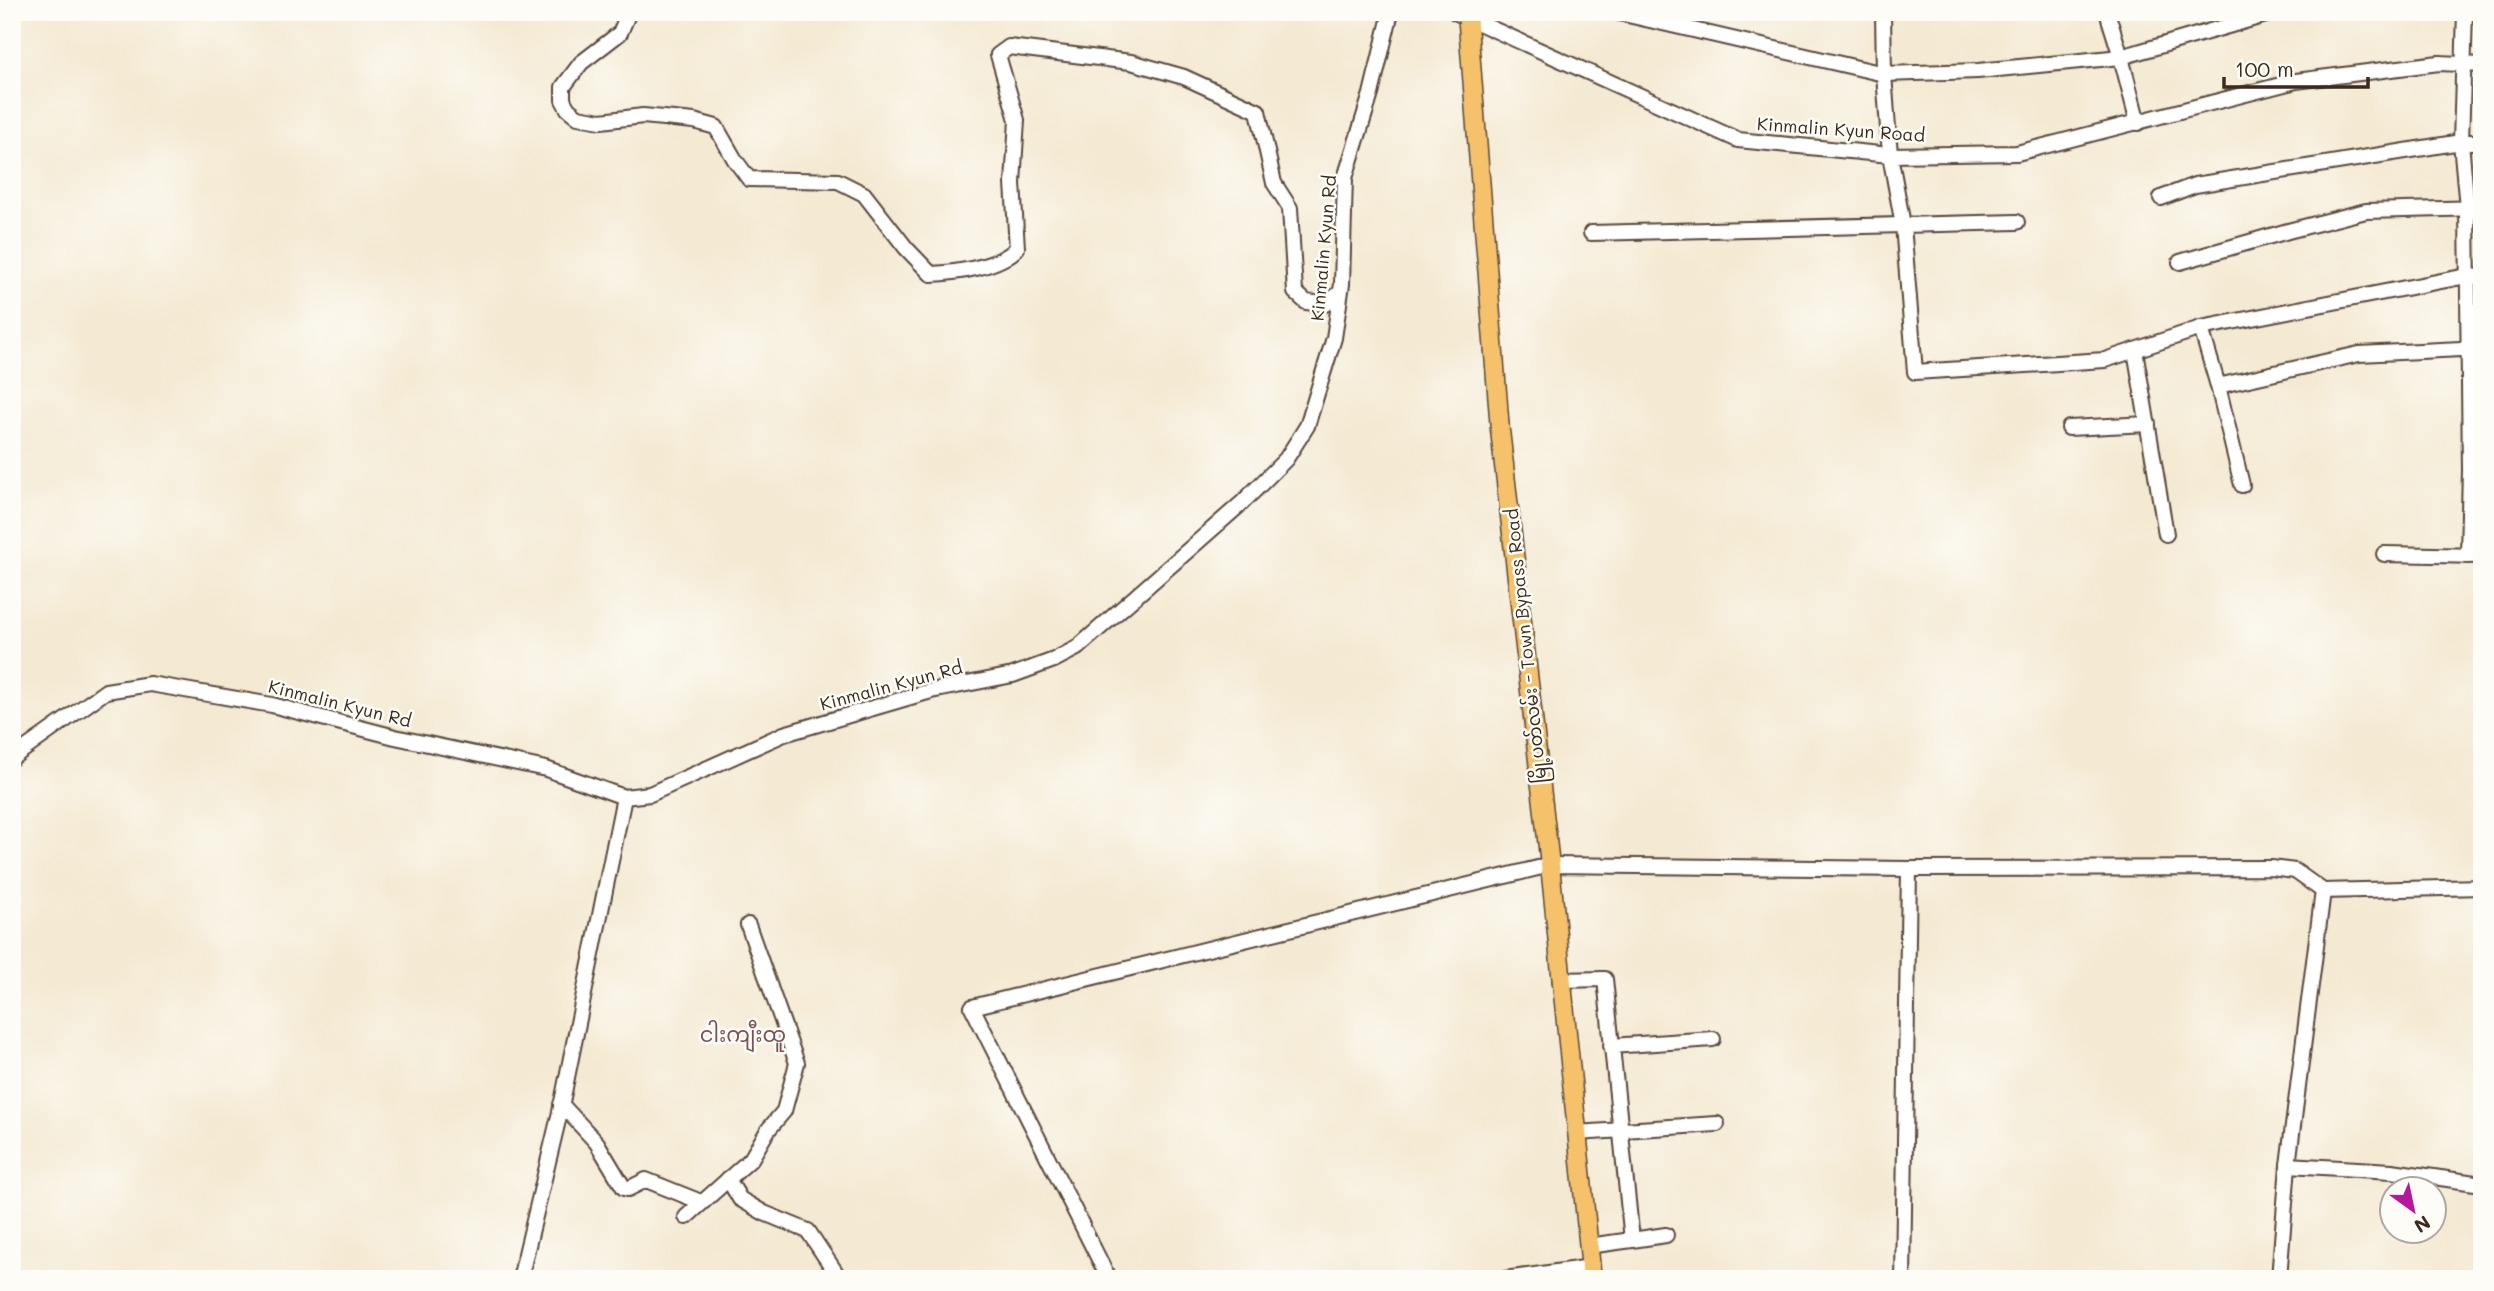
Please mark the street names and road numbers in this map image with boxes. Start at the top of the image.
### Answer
street label: Kinmalin Kyun Road [1756,111,1926,147]
street label: Kinmalin Kyun Rd [1305,174,1341,322]
street label: မြို့ပတ်လမ်း - Town Bypass Road [1498,507,1555,785]
street label: Kinmalin Kyun Rd [817,654,965,716]
street label: Kinmalin Kyun Rd [266,674,414,732]

